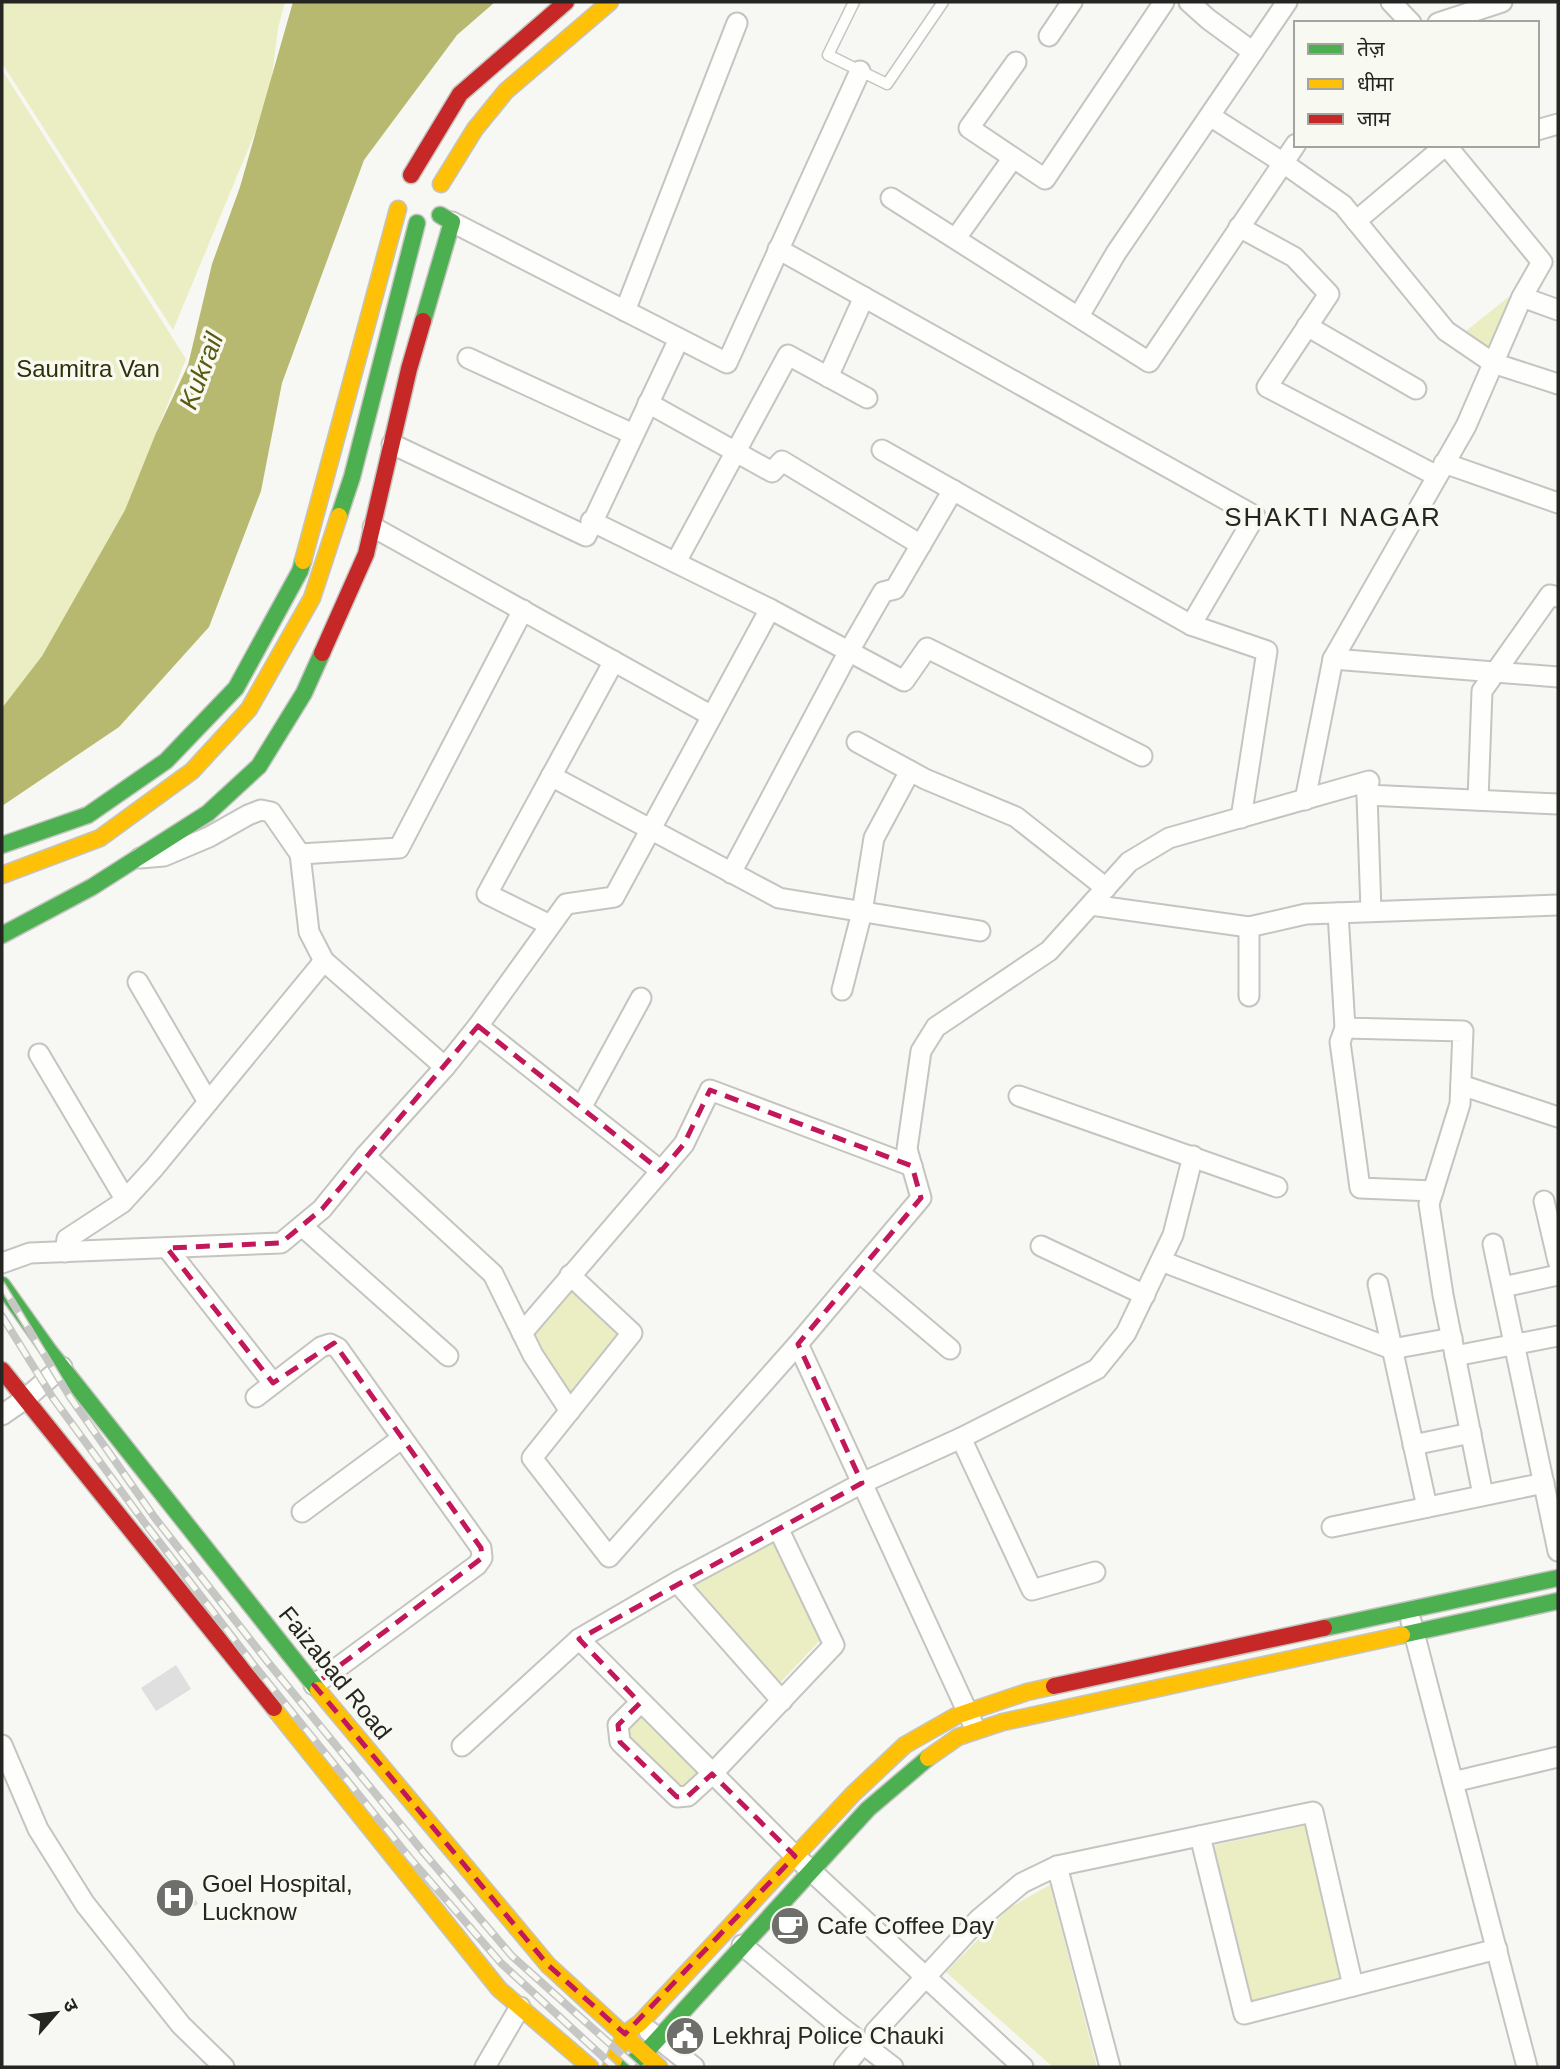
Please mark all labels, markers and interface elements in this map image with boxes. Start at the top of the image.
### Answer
legend [1294,21,1539,147]
text: तेज़ [1357,37,1385,60]
text: धीमा [1357,72,1394,95]
text: जाम [1357,107,1391,130]
water label: Kukrail [173,327,230,413]
park label: Saumitra Van [16,355,160,382]
district label: SHAKTI NAGAR [1224,502,1442,532]
street label: Faizabad Road [274,1601,397,1744]
place label: Goel Hospital, Lucknow [202,1870,353,1925]
hospital icon: Goel Hospital, Lucknow [154,1877,196,1919]
cafe icon: Cafe Coffee Day [769,1905,811,1947]
place label: Cafe Coffee Day [817,1912,994,1939]
north arrow [21,1978,91,2048]
text: उ [59,1995,83,2016]
public building icon: Lekhraj Police Chauki [664,2015,706,2057]
place label: Lekhraj Police Chauki [712,2022,944,2049]

